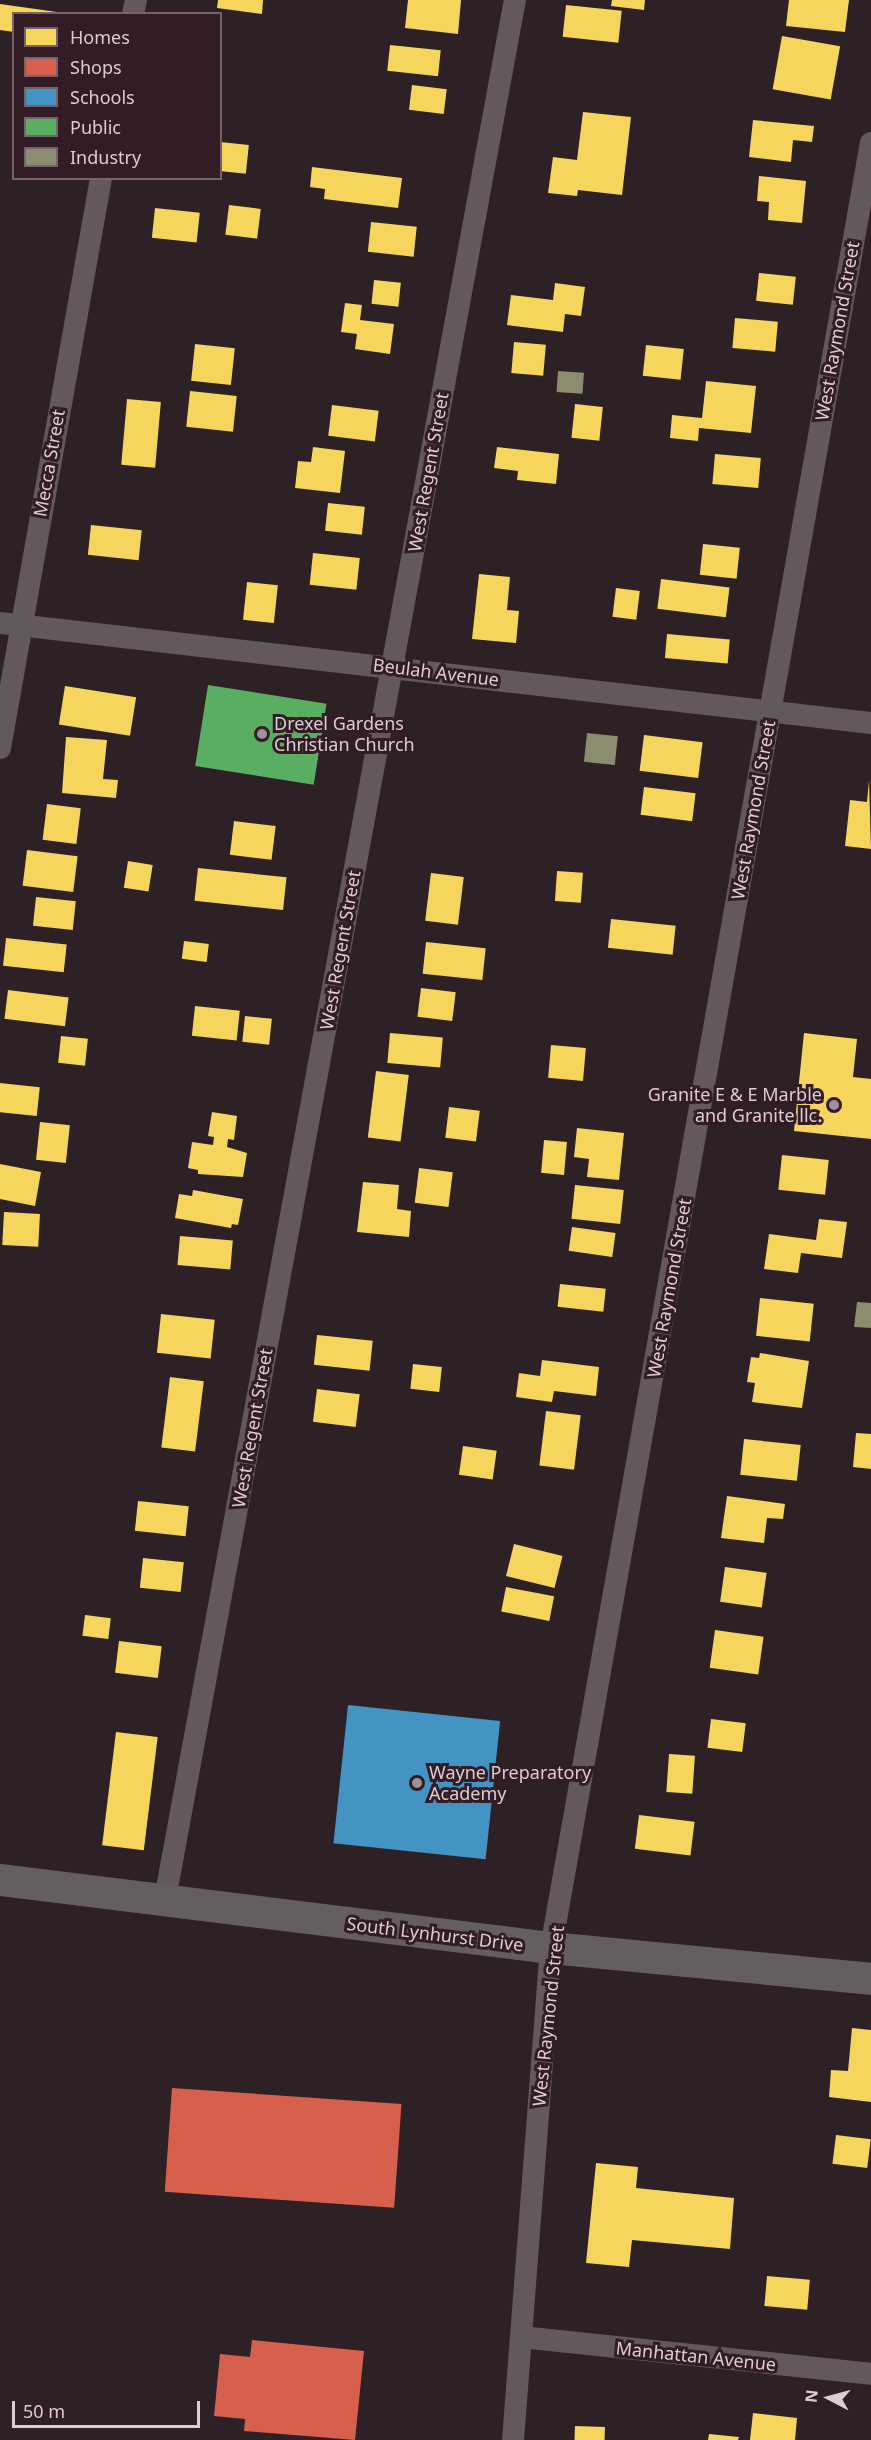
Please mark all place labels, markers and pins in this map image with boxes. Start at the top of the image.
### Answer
place label: Drexel Gardens Christian Church [274,713,415,756]
marker: Drexel Gardens Christian Church [255,727,269,741]
place label: Granite E & E Marble and Granite llc. [648,1084,822,1126]
marker: Granite E & E Marble and Granite llc. [827,1098,841,1112]
place label: Wayne Preparatory Academy [429,1762,591,1804]
marker: Wayne Preparatory Academy [410,1776,424,1790]

